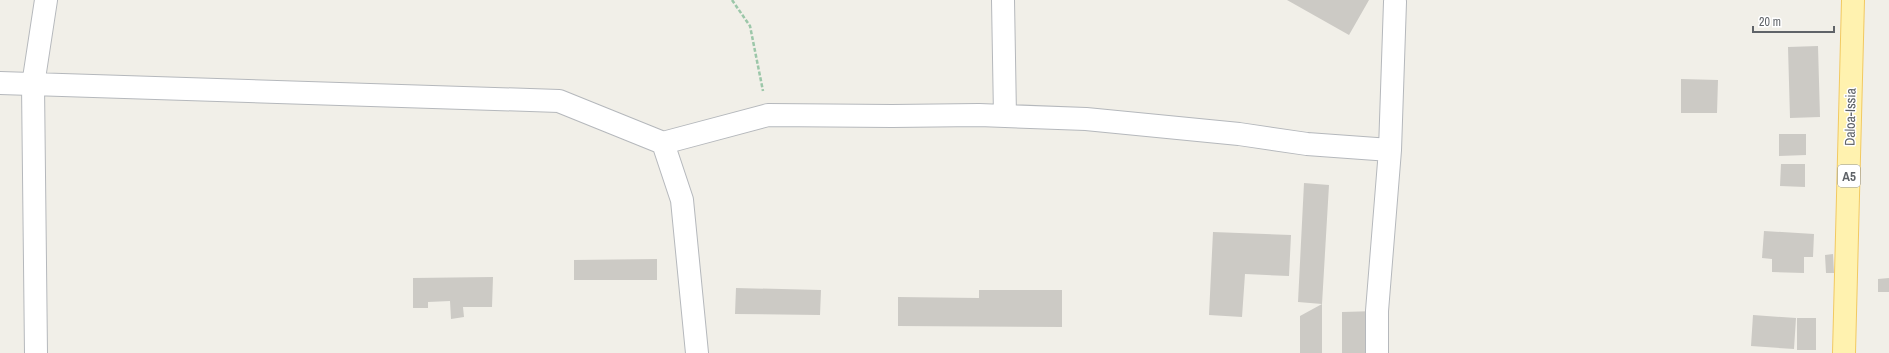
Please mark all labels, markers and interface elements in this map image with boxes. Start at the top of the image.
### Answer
scale bar [1753,8,1834,34]
text: 20 m [1759,14,1781,30]
street label: Daloa-Issia [1840,87,1860,146]
road number: A5 [1838,165,1860,187]

